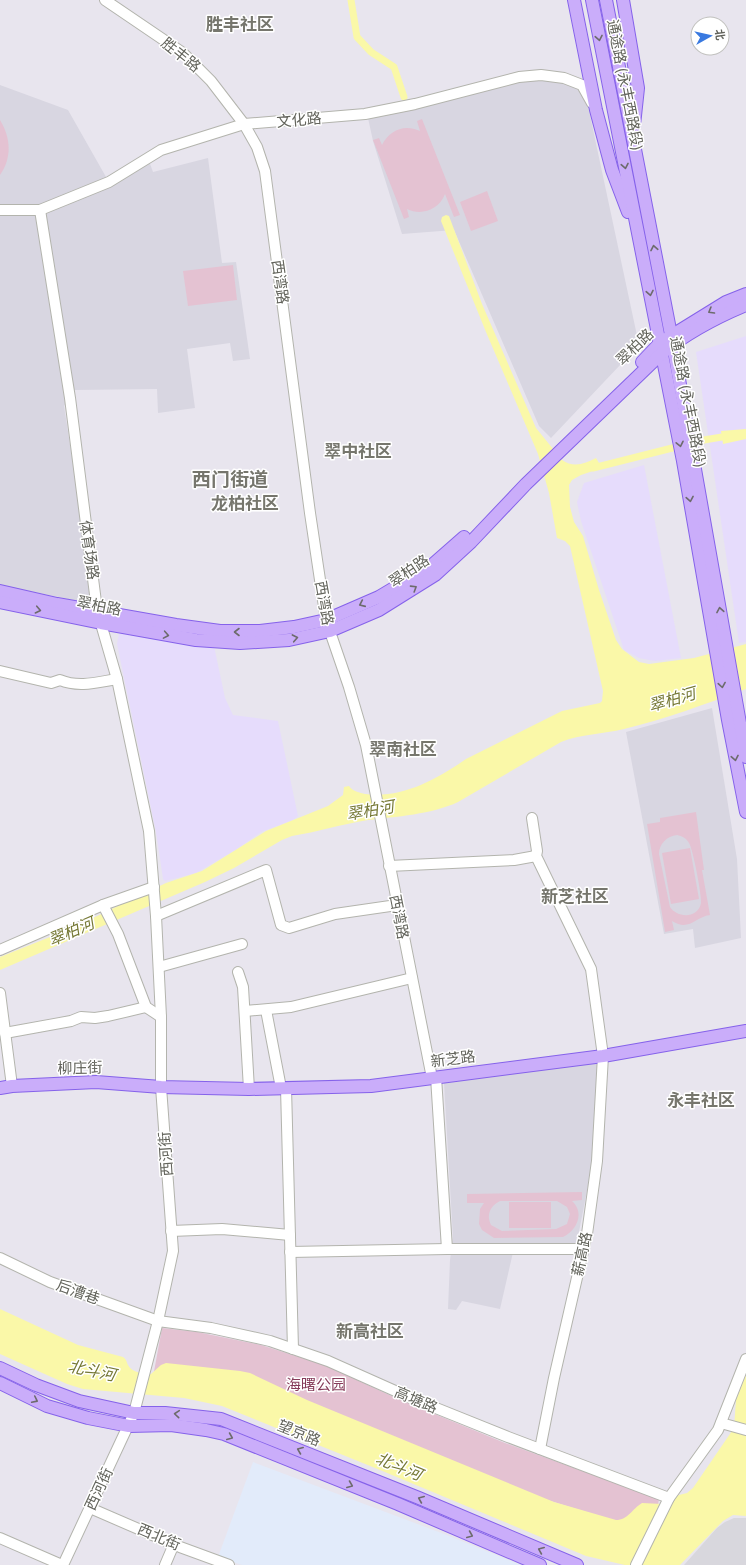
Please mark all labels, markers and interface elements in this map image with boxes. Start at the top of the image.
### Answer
district label: 胜丰社区 [206,13,274,34]
north arrow [690,16,730,56]
street label: 通途路 (永丰西路段) [603,18,648,152]
text: 北 [712,28,728,41]
street label: 胜丰路 [158,33,205,76]
one-way arrow [595,35,603,41]
street label: 文化路 [276,108,322,131]
one-way arrow [620,163,629,169]
one-way arrow [650,245,658,251]
street label: 西湾路 [268,258,293,306]
one-way arrow [646,290,654,296]
one-way arrow [708,307,715,314]
street label: 翠柏路 [612,324,657,369]
street label: 通途路 (永丰西路段) [666,335,711,469]
district label: 翠中社区 [324,440,392,461]
one-way arrow [675,441,684,447]
district label: 西门街道 [192,467,268,491]
district label: 龙柏社区 [211,492,279,513]
one-way arrow [685,496,694,502]
street label: 体育场路 [76,519,103,581]
street label: 翠柏路 [385,550,433,591]
street label: 西湾路 [311,579,338,627]
one-way arrow [410,586,417,593]
street label: 翠柏路 [75,592,123,619]
one-way arrow [359,600,366,608]
one-way arrow [35,606,41,614]
one-way arrow [716,606,724,613]
one-way arrow [234,628,240,636]
one-way arrow [163,630,169,638]
one-way arrow [292,635,298,643]
water label: 翠柏河 [646,682,701,715]
one-way arrow [717,682,726,688]
district label: 翠南社区 [369,738,437,759]
one-way arrow [731,755,739,761]
water label: 翠柏河 [345,795,398,824]
district label: 新芝社区 [541,885,609,906]
street label: 西湾路 [386,893,413,941]
water label: 翠柏河 [45,911,100,950]
street label: 新芝路 [429,1046,476,1071]
street label: 柳庄街 [57,1058,103,1077]
district label: 永丰社区 [667,1089,735,1110]
street label: 西河街 [154,1131,177,1177]
street label: 薪高路 [568,1230,595,1278]
street label: 后漕巷 [54,1275,103,1308]
district label: 新高社区 [336,1320,404,1341]
water label: 北斗河 [66,1355,120,1385]
park label: 海曙公园 [286,1375,346,1394]
street label: 高塘路 [392,1382,441,1417]
one-way arrow [31,1395,38,1403]
one-way arrow [174,1410,180,1419]
street label: 望京路 [275,1415,324,1450]
one-way arrow [226,1432,233,1440]
one-way arrow [297,1447,304,1455]
water label: 北斗河 [373,1448,428,1485]
street label: 西河街 [80,1464,117,1513]
one-way arrow [347,1481,354,1489]
one-way arrow [418,1495,425,1503]
street label: 西北街 [135,1519,184,1554]
one-way arrow [466,1530,474,1538]
one-way arrow [537,1546,544,1554]

